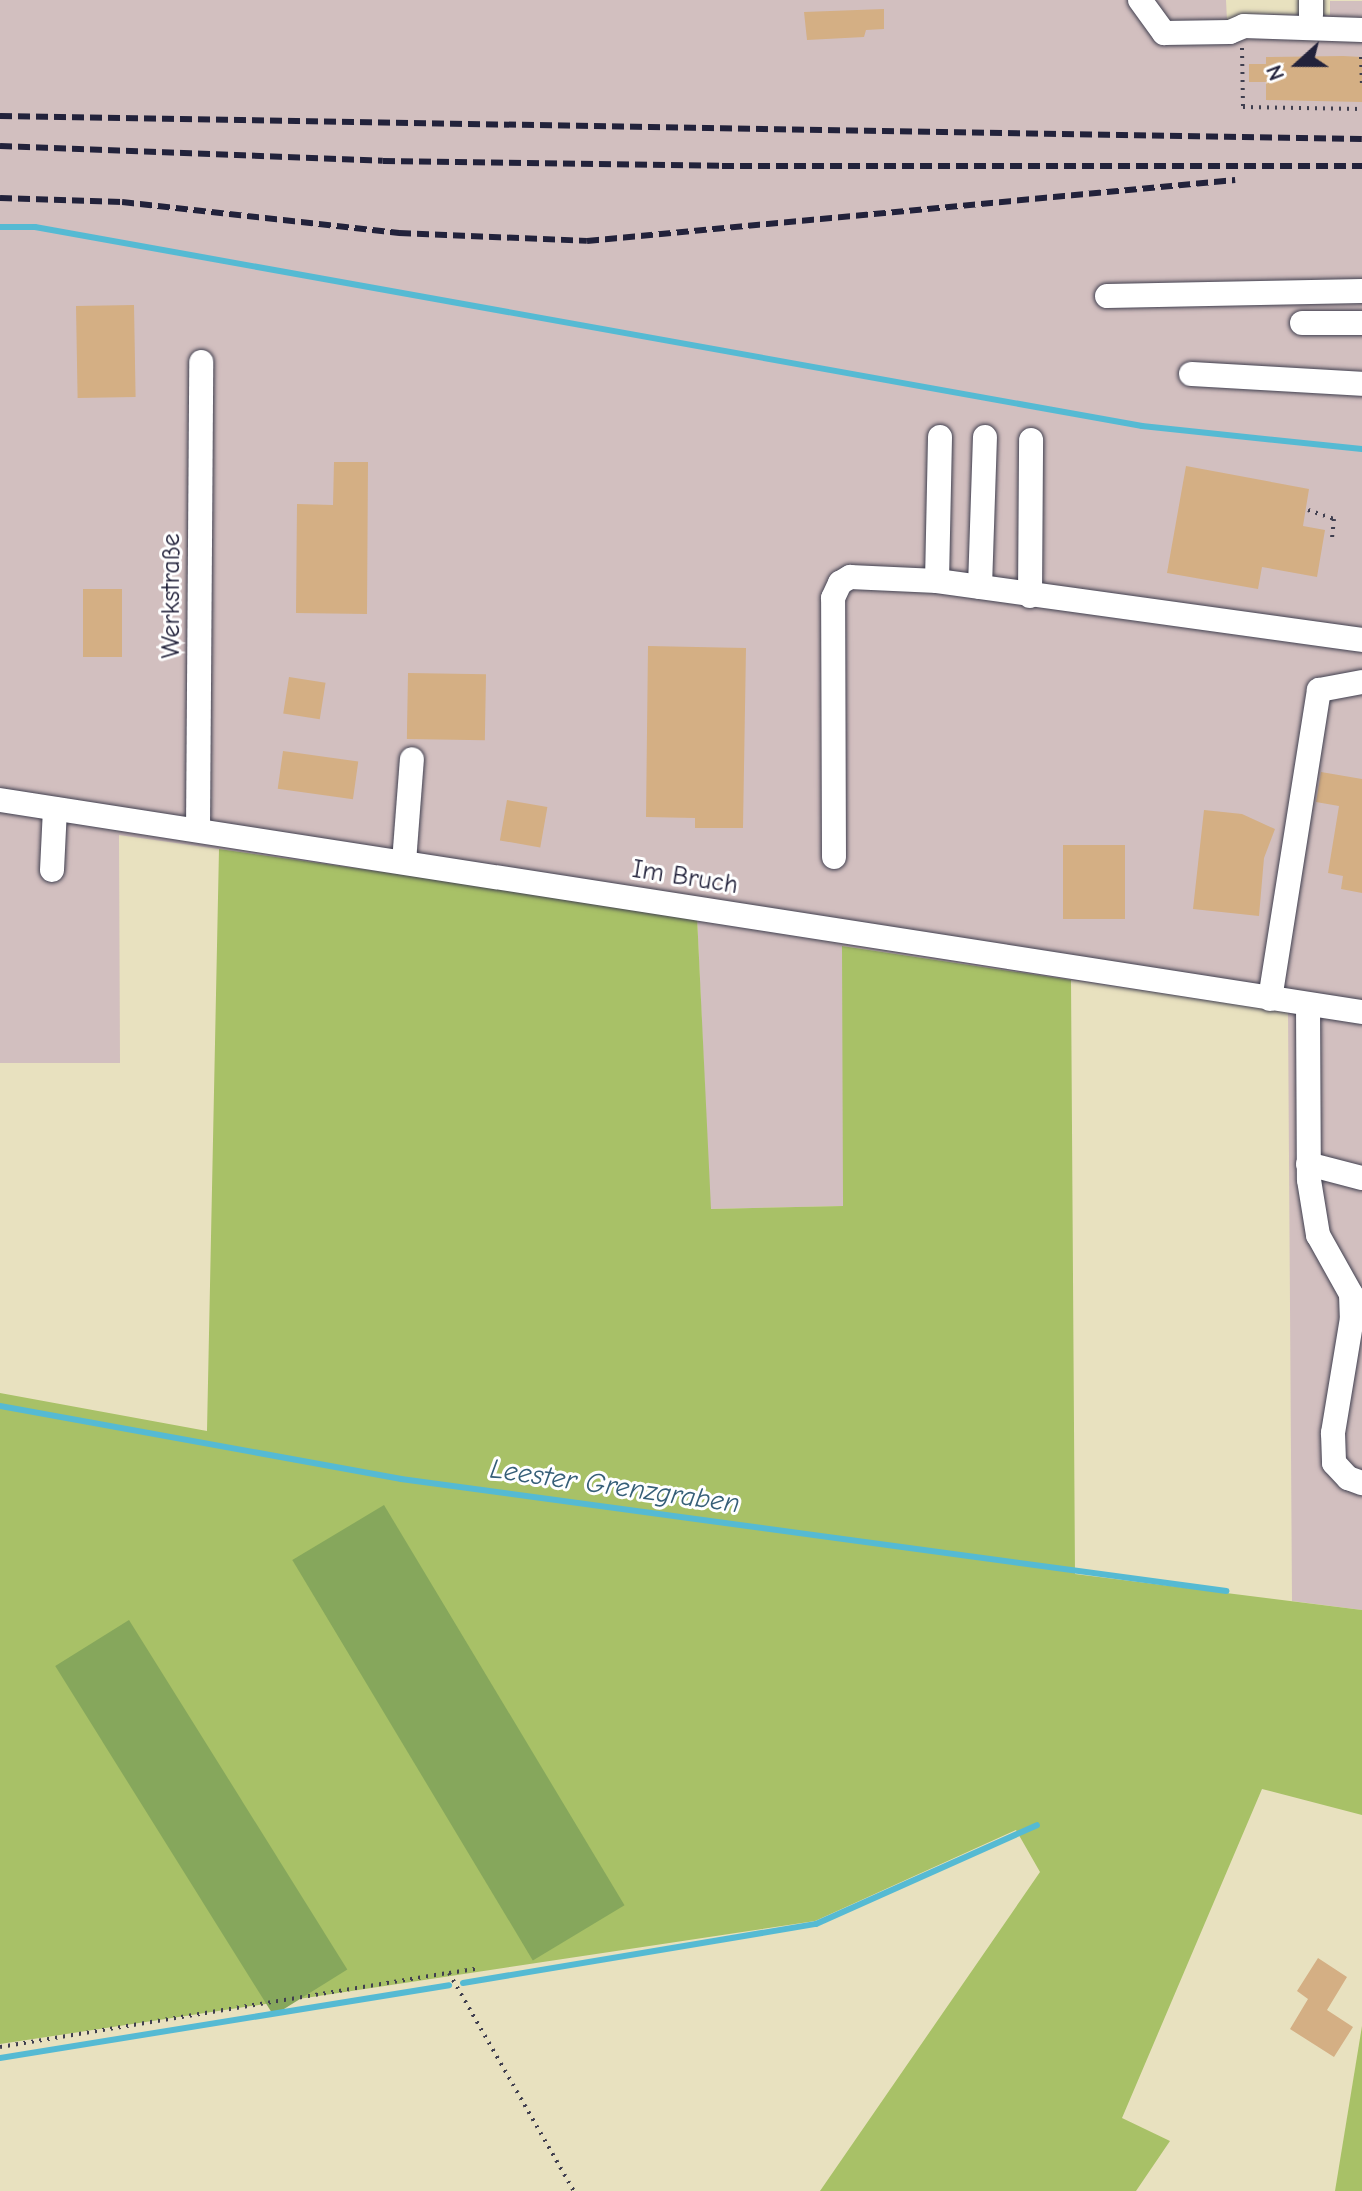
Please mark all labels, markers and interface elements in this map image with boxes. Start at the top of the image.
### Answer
north arrow [1258,24,1338,104]
text: N [1261,61,1290,84]
street label: Werkstraße [156,534,188,658]
street label: Im Bruch [630,854,740,902]
water label: Leester Grenzgraben [488,1452,742,1520]

